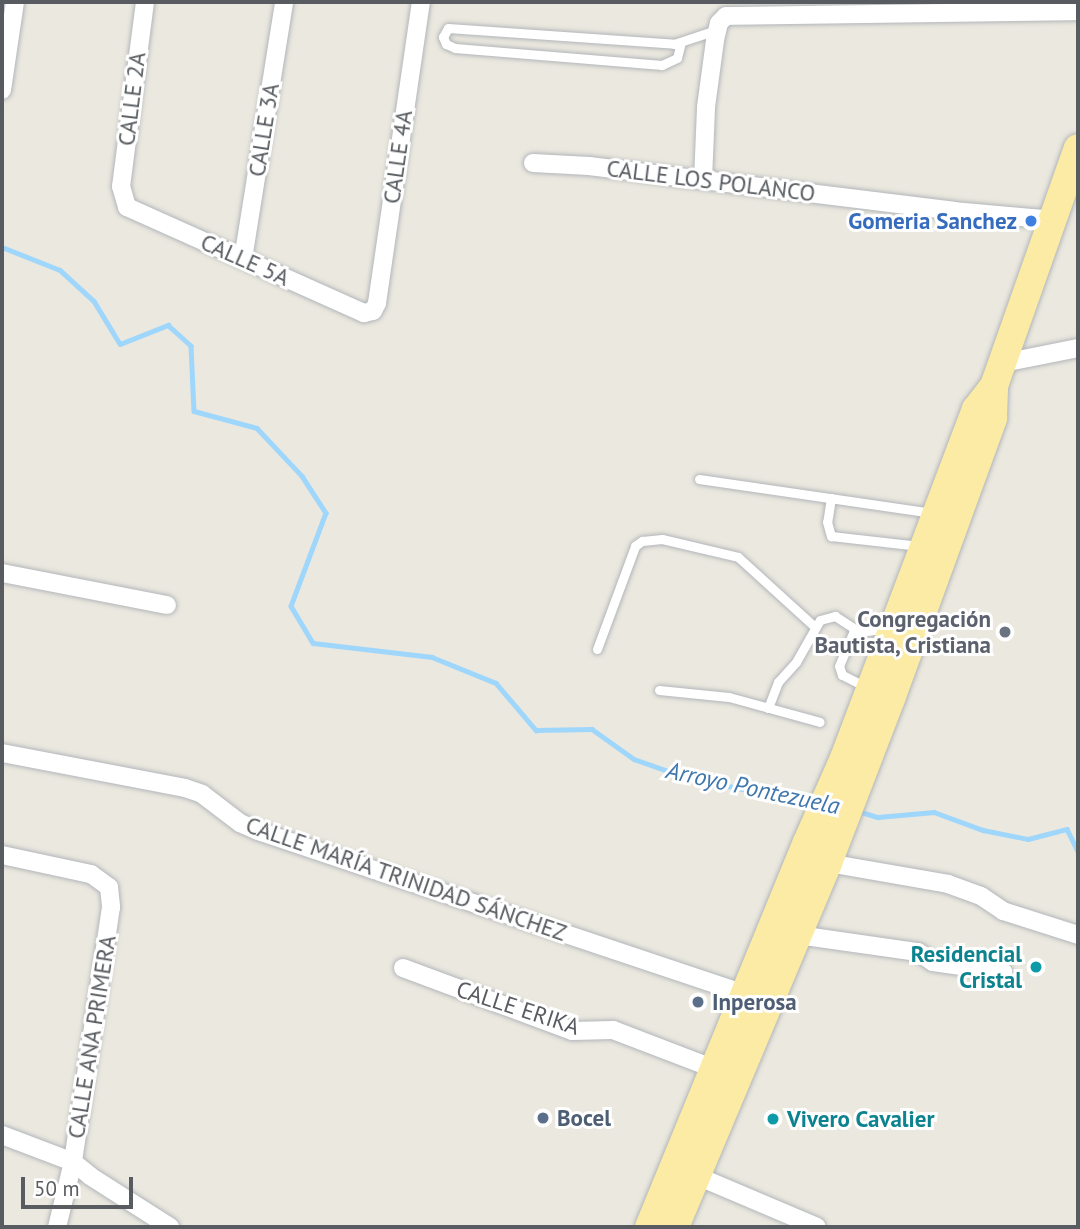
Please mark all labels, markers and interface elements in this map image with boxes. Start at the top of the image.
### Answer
street label: CALLE 2A [113,51,151,147]
street label: CALLE 3A [243,81,285,179]
street label: CALLE 4A [378,108,418,206]
street label: CALLE LOS POLANCO [605,155,817,207]
place label: Gomeria Sanchez [848,207,1017,235]
marker: Gomeria Sanchez [1023,213,1039,229]
street label: CALLE 5A [196,228,294,292]
place label: Congregación Bautista, Cristiana [813,605,991,659]
marker: Congregación Bautista, Cristiana [997,624,1013,640]
water label: Arroyo Pontezuela [664,756,842,820]
street label: CALLE MARÍA TRINIDAD SÁNCHEZ [241,811,571,947]
street label: CALLE ANA PRIMERA [62,933,122,1141]
place label: Residencial Cristal [911,940,1022,994]
marker: Residencial Cristal [1028,959,1044,975]
street label: CALLE ERIKA [453,975,583,1041]
place label: Inperosa [712,988,797,1016]
marker: Inperosa [690,994,706,1010]
place label: Bocel [557,1104,611,1132]
place label: Vivero Cavalier [787,1105,935,1133]
marker: Bocel [535,1110,551,1126]
marker: Vivero Cavalier [765,1111,781,1127]
scale bar [24,1162,136,1206]
text: 50 m [34,1175,80,1202]

